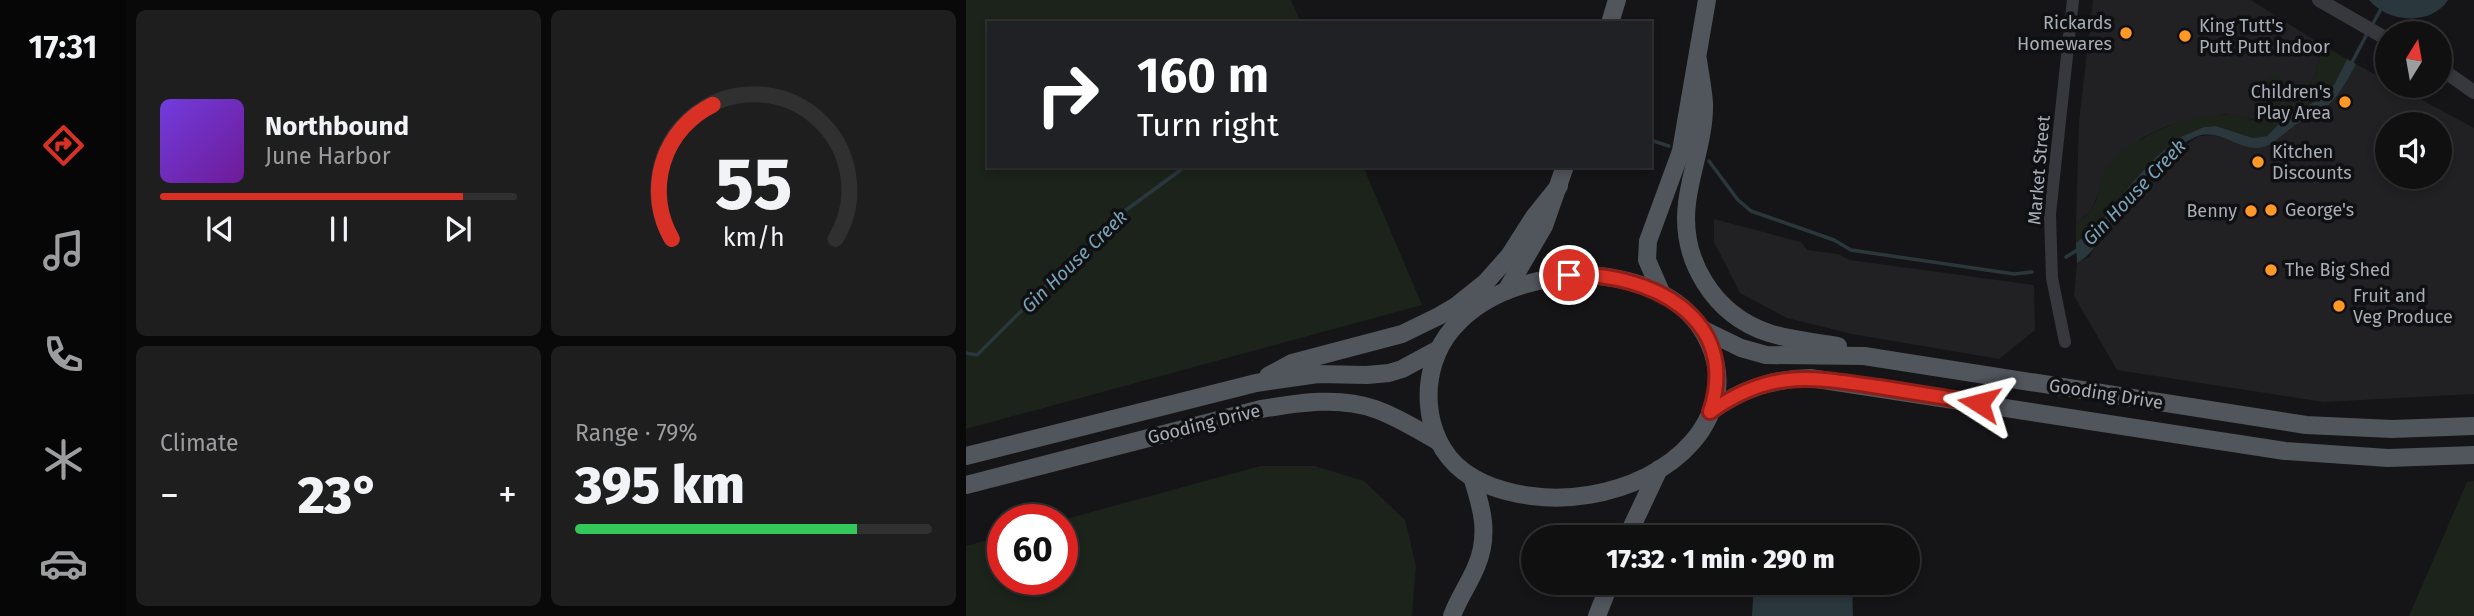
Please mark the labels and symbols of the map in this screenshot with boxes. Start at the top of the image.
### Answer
place label: Rickards Homewares [2017,12,2112,55]
place label: King Tutt's Putt Putt Indoor [2199,15,2330,58]
north arrow [2375,21,2452,98]
marker: Rickards Homewares [2118,25,2134,41]
marker: King Tutt's Putt Putt Indoor [2177,28,2193,44]
place label: Children's Play Area [2251,81,2331,124]
marker: Children's Play Area [2337,94,2353,110]
street label: Market Street [2023,114,2055,226]
water label: Gin House Creek [2078,135,2191,250]
place label: Kitchen Discounts [2272,141,2352,184]
marker: Kitchen Discounts [2250,154,2266,170]
place label: George's [2285,199,2354,221]
place label: Benny [2186,200,2237,222]
marker: George's [2263,202,2279,218]
marker: Benny [2243,203,2259,219]
water label: Gin House Creek [1017,205,1132,318]
pin [1539,245,1599,305]
place label: The Big Shed [2285,259,2391,281]
marker: The Big Shed [2263,262,2279,278]
place label: Fruit and Veg Produce [2353,285,2453,328]
marker: Fruit and Veg Produce [2331,298,2347,314]
position arrow [1942,366,2016,440]
street label: Gooding Drive [2047,374,2165,414]
street label: Gooding Drive [1145,399,1263,449]
speed limit sign: 60 [987,504,1078,595]

